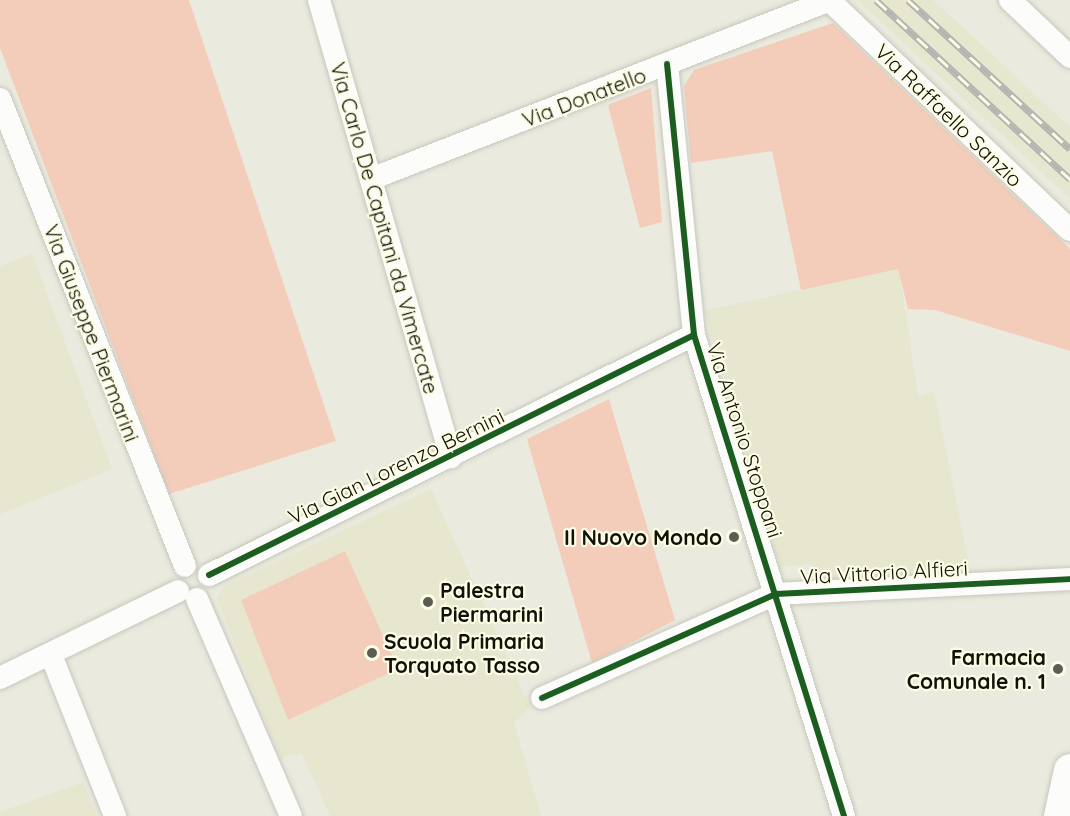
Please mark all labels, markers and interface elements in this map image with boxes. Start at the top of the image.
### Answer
street label: Via Raffaello Sanzio [870,38,1028,192]
street label: Via Carlo De Capitani da Vimercate [325,59,445,397]
street label: Via Donatello [518,62,650,132]
street label: Via Giuseppe Piermarini [39,221,145,445]
street label: Via Antonio Stoppani [702,339,788,541]
street label: Via Gian Lorenzo Bernini [284,403,508,529]
place label: Il Nuovo Mondo [564,524,722,550]
marker: Il Nuovo Mondo [727,530,741,544]
street label: Via Vittorio Alfieri [799,555,969,589]
place label: Palestra Piermarini [440,577,543,627]
marker: Palestra Piermarini [421,595,435,609]
place label: Scuola Primaria Torquato Tasso [384,628,544,678]
place label: Farmacia Comunale n. 1 [907,644,1046,694]
marker: Scuola Primaria Torquato Tasso [365,646,379,660]
marker: Farmacia Comunale n. 1 [1051,662,1065,676]

